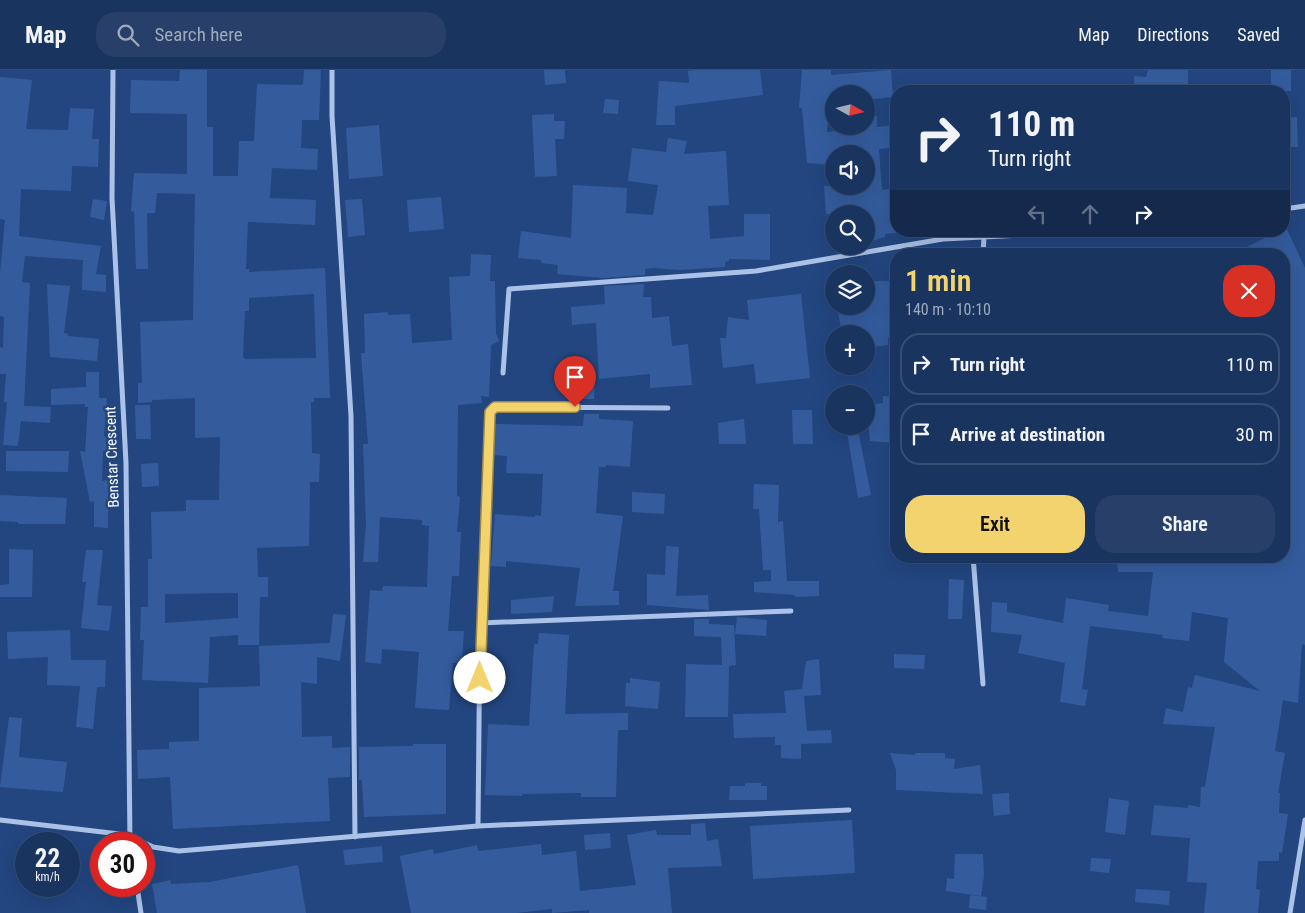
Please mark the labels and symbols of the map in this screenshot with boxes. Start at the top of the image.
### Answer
north arrow [825,85,875,135]
pin [554,356,596,407]
street label: Benstar Crescent [101,406,123,508]
position arrow [453,651,505,703]
speed limit sign: 30 [90,832,155,897]

